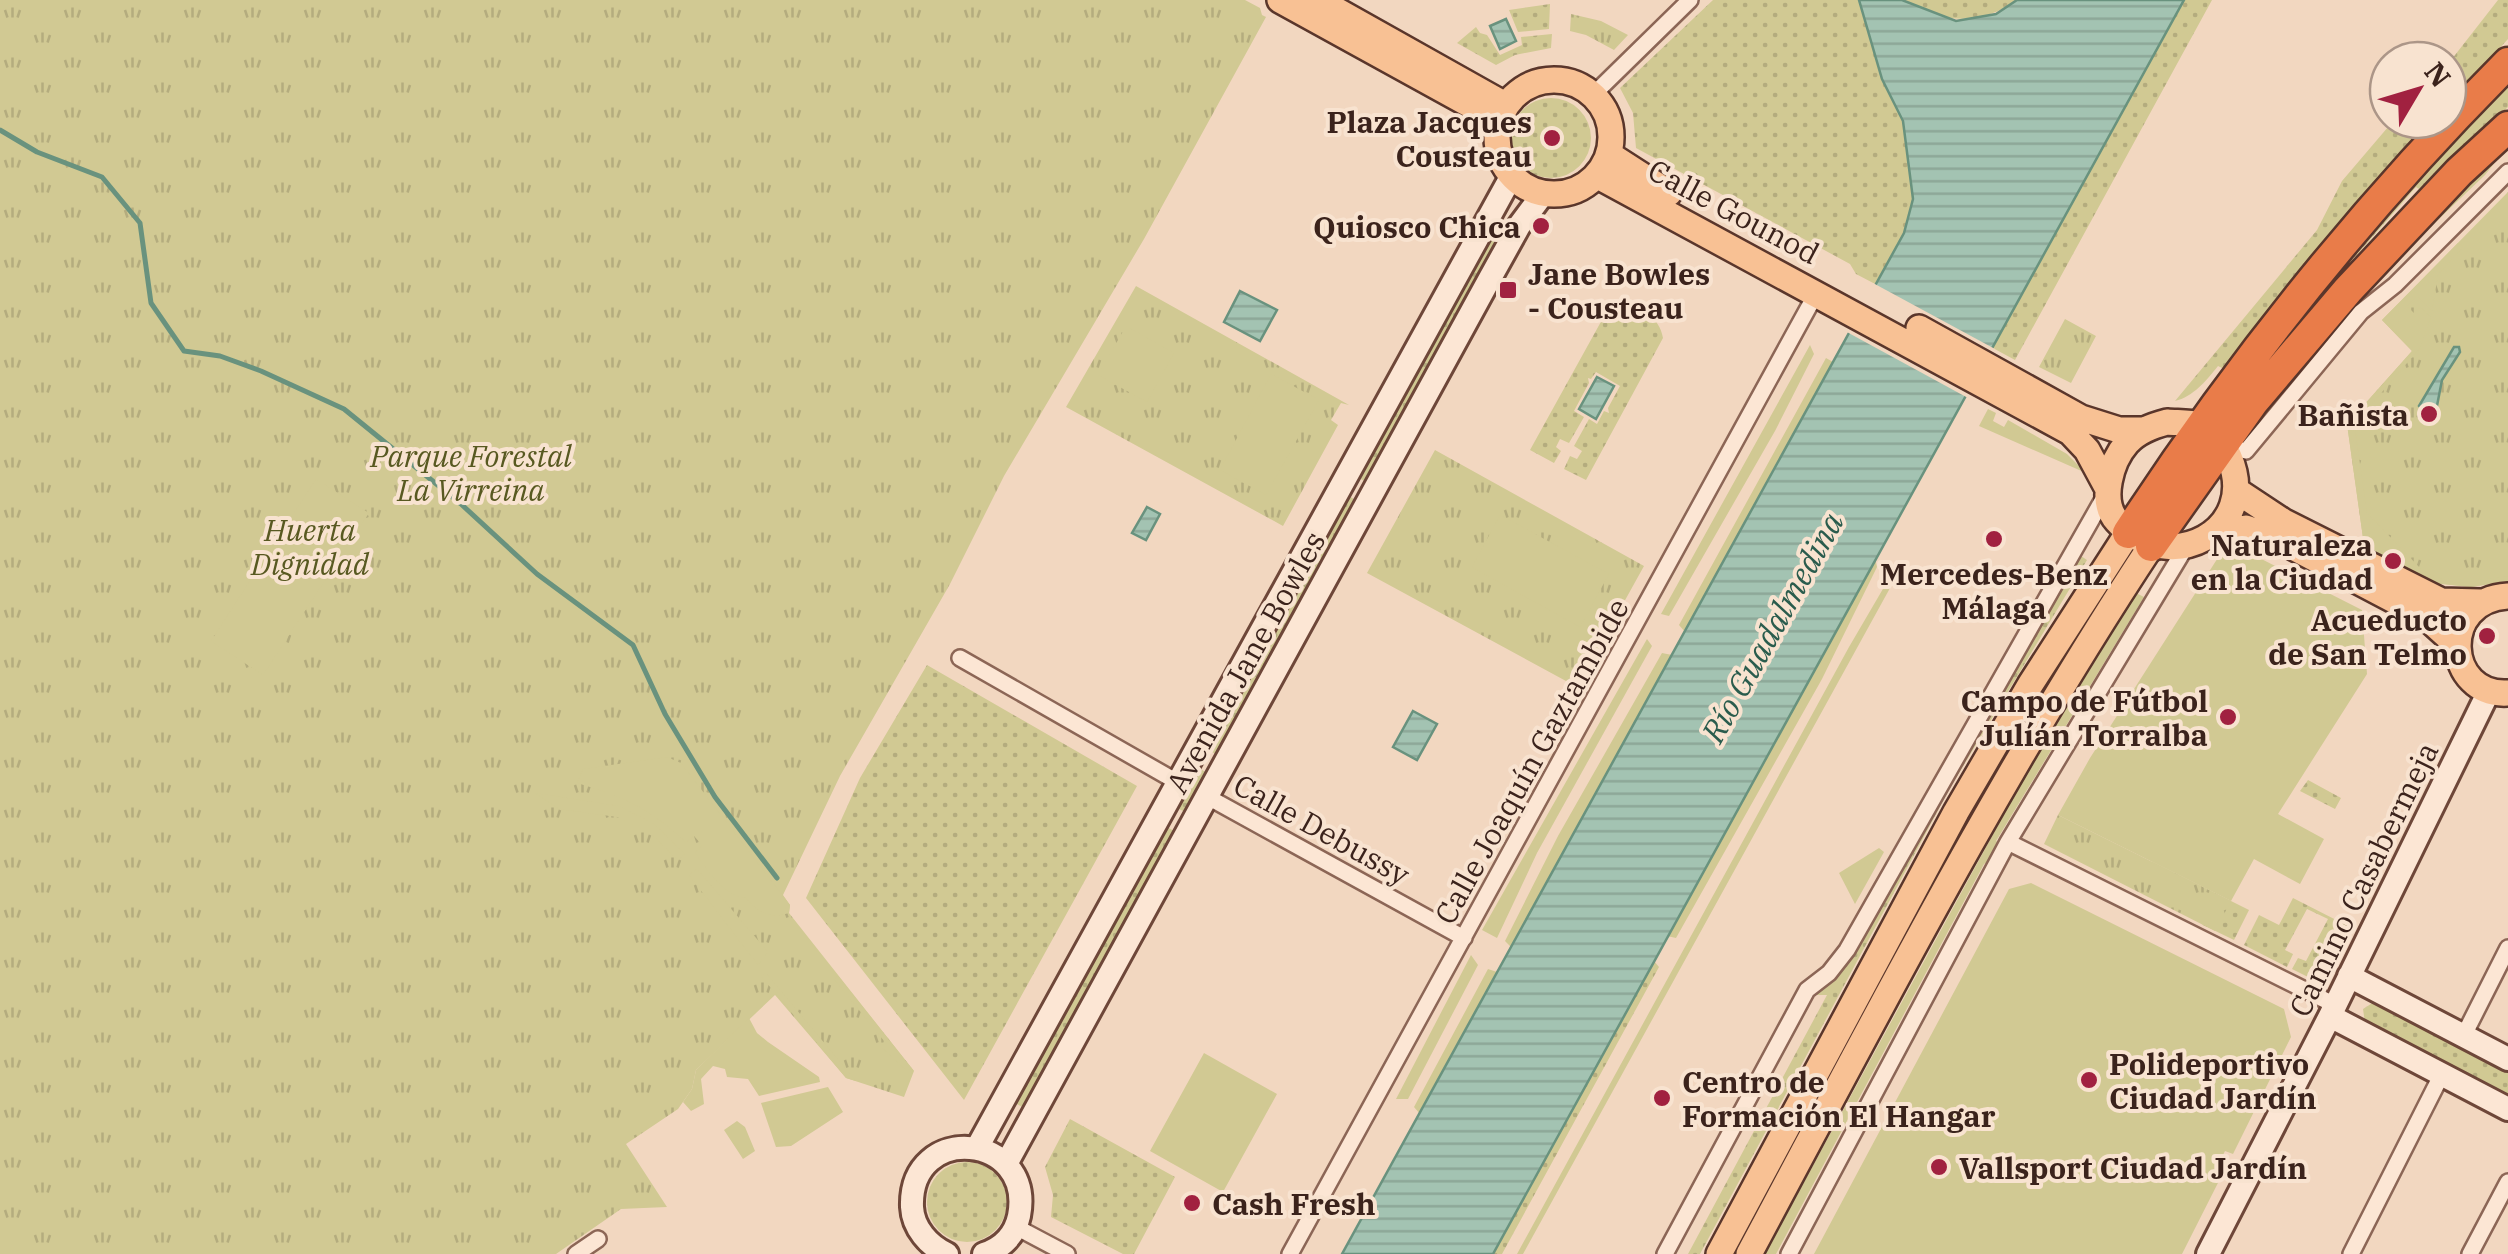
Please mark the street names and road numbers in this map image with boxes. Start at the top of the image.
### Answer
street label: Calle Gounod [1642,150,1826,272]
street label: Avenida Jane Bowles [1157,524,1333,800]
street label: Calle Joaquín Gaztambide [1425,591,1637,931]
street label: Camino Casabermeja [2280,735,2446,1023]
street label: Calle Debussy [1227,765,1417,893]

